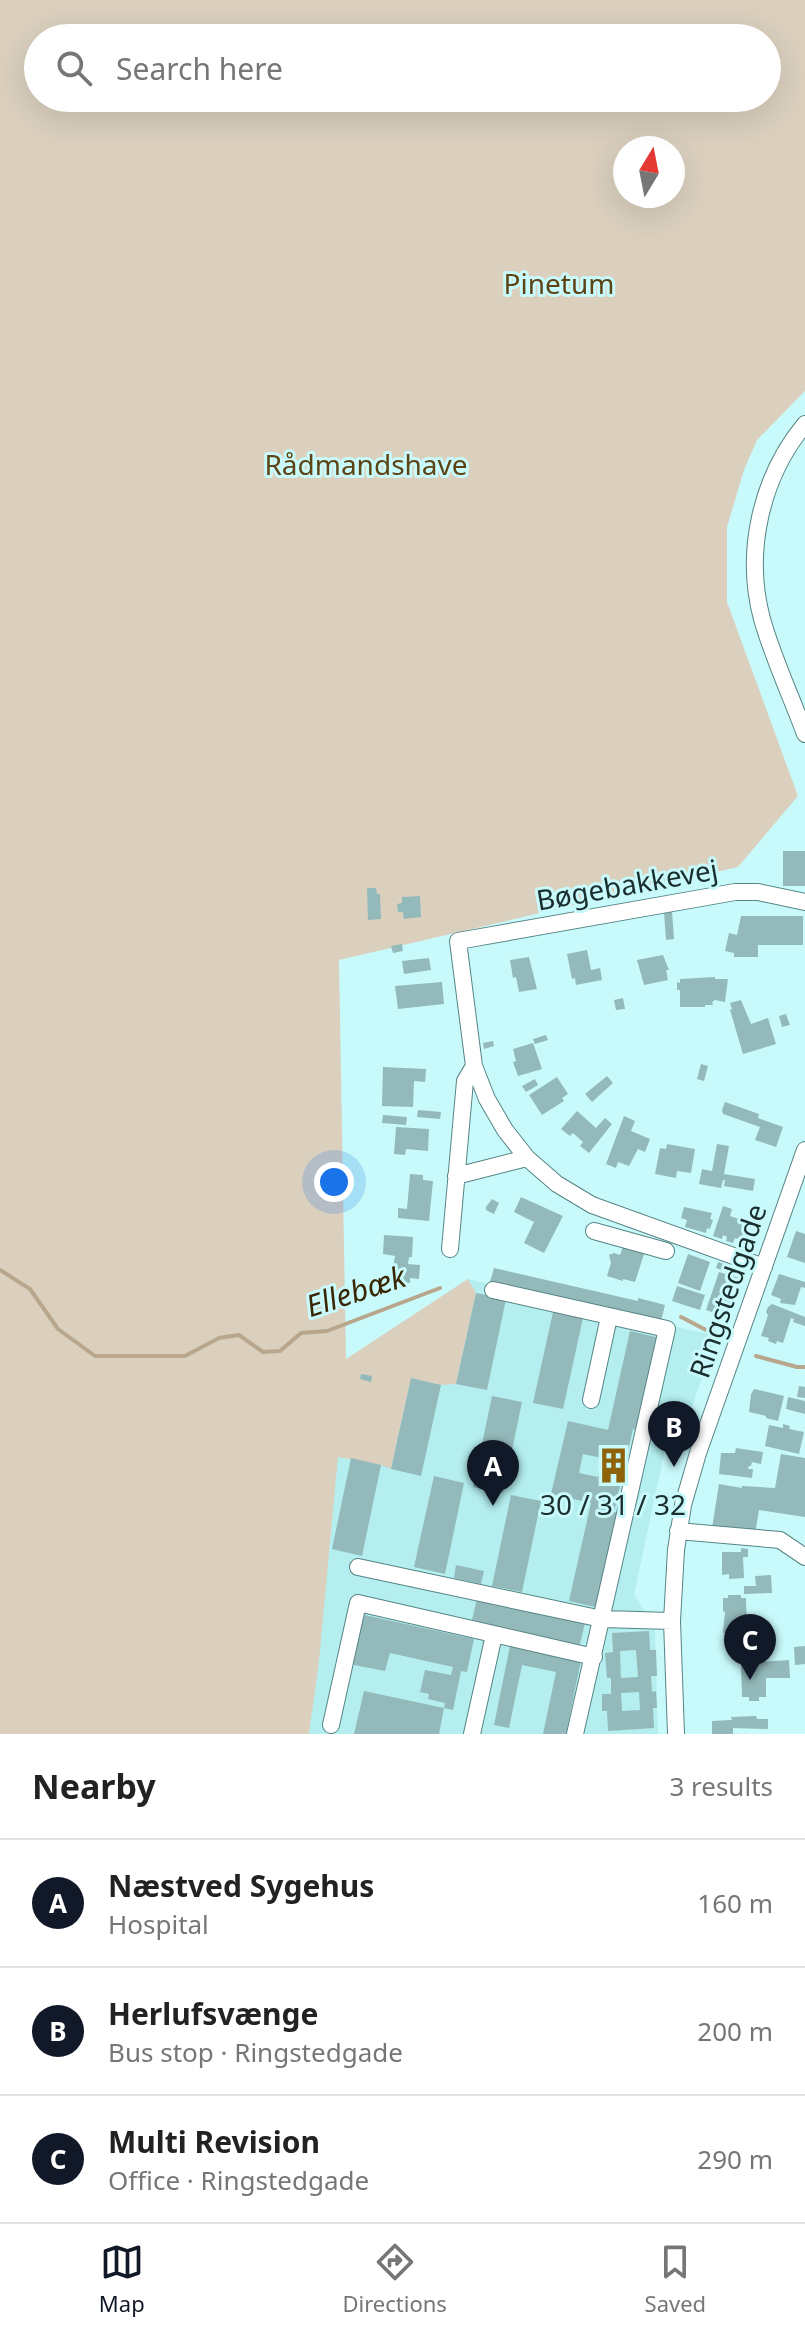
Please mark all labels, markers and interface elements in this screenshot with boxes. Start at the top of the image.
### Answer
search box [24,24,781,112]
icon: search [52,46,96,90]
text: Search here [116,48,283,89]
north arrow [613,136,685,208]
park label: Pinetum [504,264,614,302]
park label: Rådmandshave [264,445,468,483]
street label: Bøgebakkevej [533,849,720,919]
your location [314,1162,354,1202]
street label: Ringstedgade [680,1199,775,1383]
water label: Ellebæk [300,1255,412,1326]
pin: B [648,1401,700,1467]
pin: A [467,1440,519,1506]
building icon: 30 / 31 / 32 [594,1446,632,1484]
place label: 30 / 31 / 32 [540,1485,686,1523]
pin: C [724,1614,776,1680]
text: Nearby [32,1763,156,1809]
text: 3 results [669,1768,773,1804]
text: Næstved Sygehus [108,1865,374,1906]
text: A [49,1885,67,1921]
text: 160 m [697,1885,773,1921]
text: Hospital [108,1906,209,1942]
text: Herlufsvænge [108,1993,318,2034]
text: B [49,2013,67,2049]
text: 200 m [697,2013,773,2049]
text: Bus stop · Ringstedgade [108,2034,403,2070]
text: Multi Revision [108,2121,320,2162]
text: C [50,2141,66,2177]
text: 290 m [697,2141,773,2177]
text: Office · Ringstedgade [108,2162,369,2198]
tab: Map [99,2240,145,2318]
tab: Directions [342,2240,447,2318]
tab: Saved [645,2240,706,2318]

